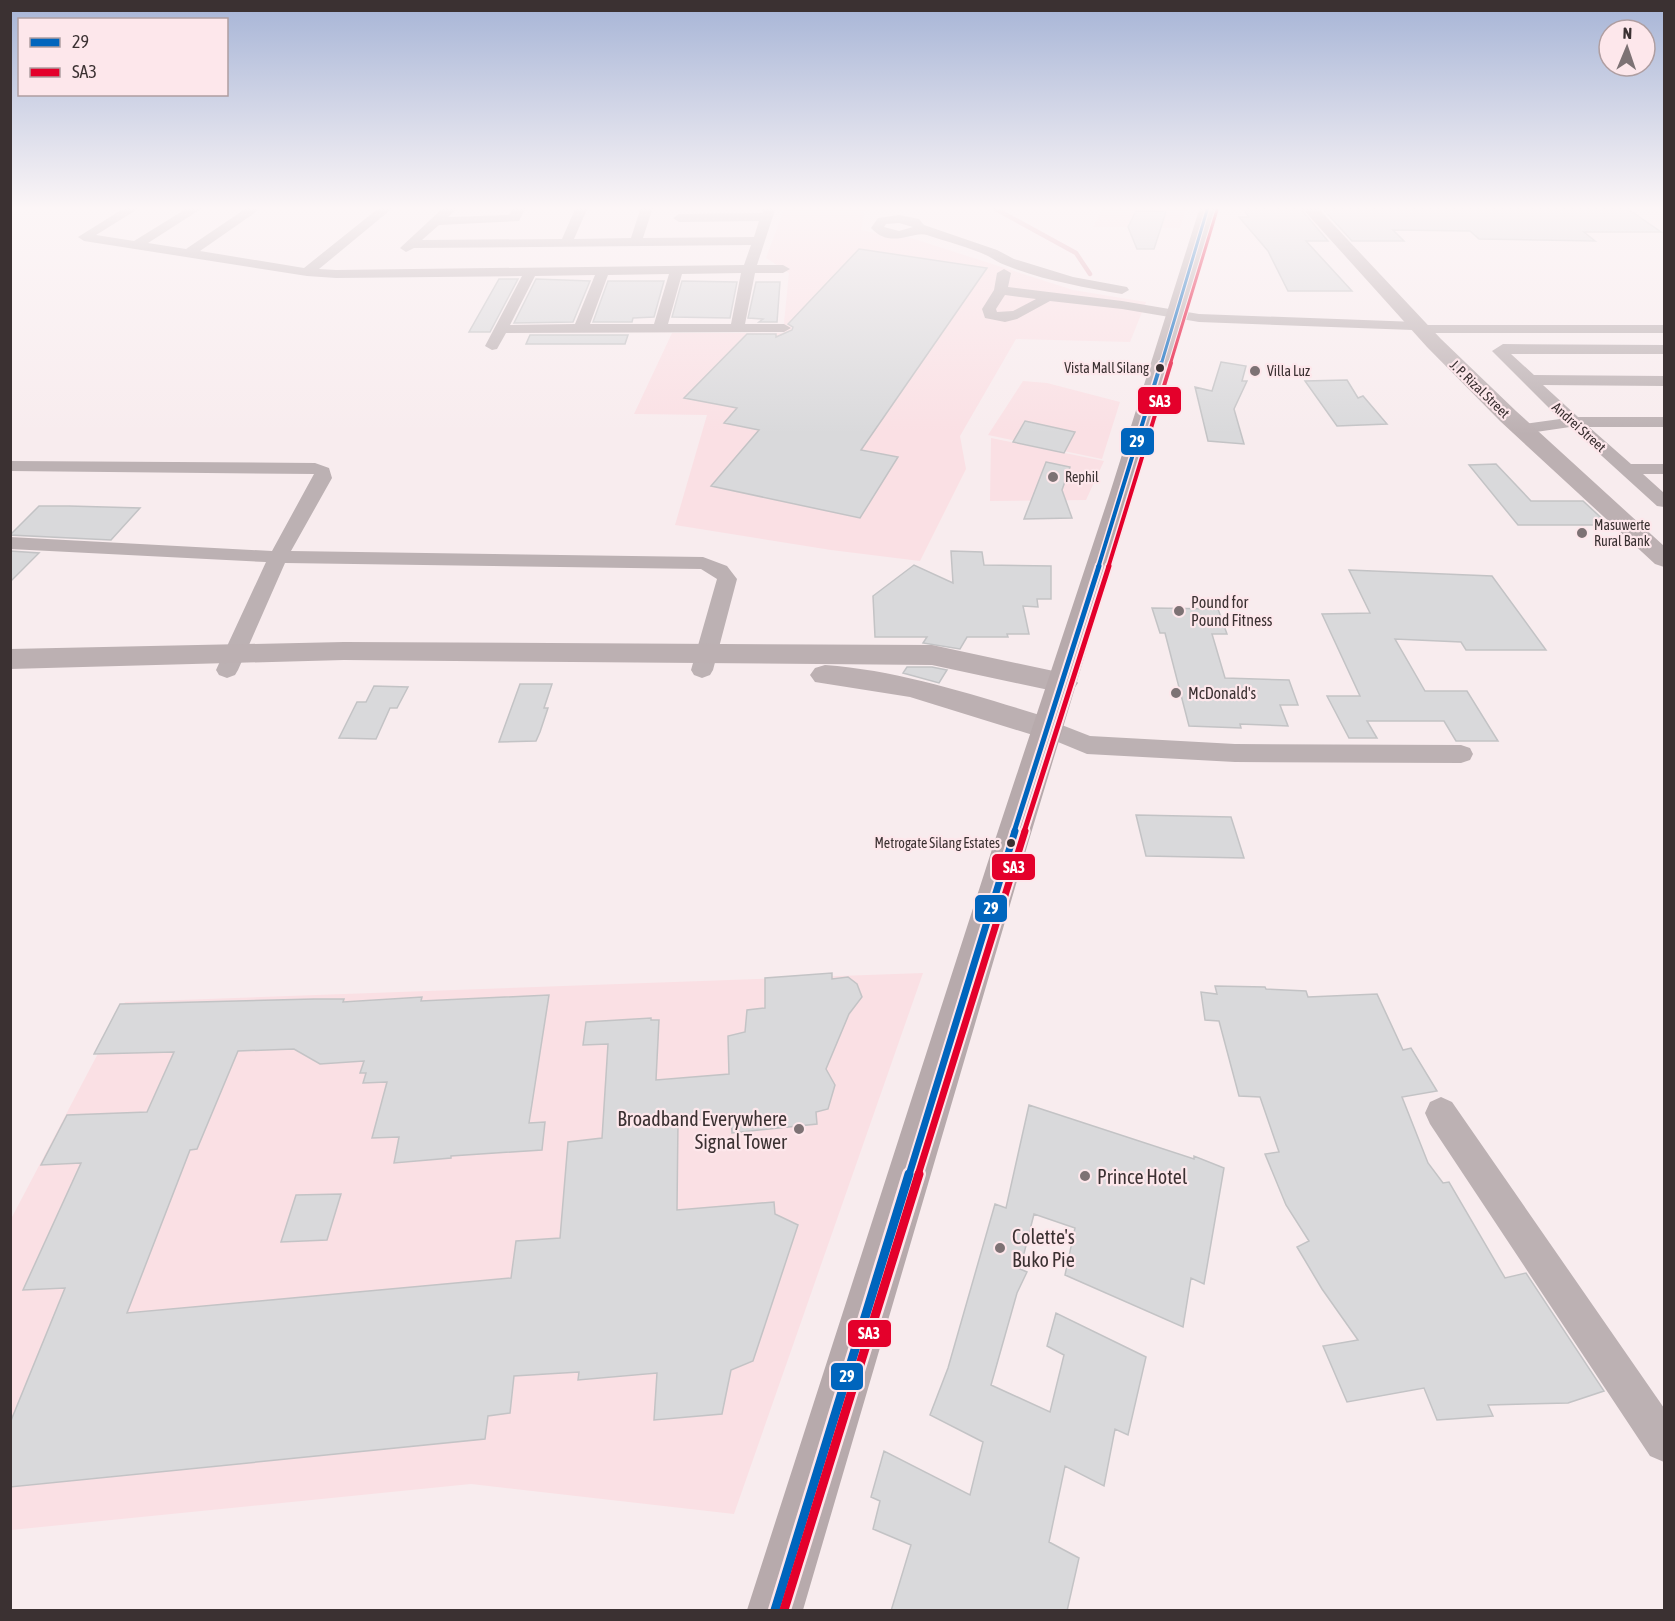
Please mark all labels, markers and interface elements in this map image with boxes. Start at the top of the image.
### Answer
legend [18,18,228,96]
north arrow [1597,18,1657,78]
text: N [1622,24,1633,42]
text: 29 [72,31,89,52]
text: SA3 [72,61,97,82]
street label: J. P. Rizal Street [1447,357,1513,421]
place label: Vista Mall Silang [1064,360,1149,376]
marker: Vista Mall Silang [1154,362,1166,374]
place label: Villa Luz [1267,363,1310,379]
marker: Villa Luz [1248,364,1262,378]
line badge: SA3 [1137,386,1182,415]
text: SA3 [1149,392,1171,410]
street label: Andrei Street [1549,399,1609,455]
line badge: 29 [1120,427,1155,456]
text: 29 [1129,432,1145,450]
place label: Rephil [1065,469,1099,485]
marker: Rephil [1046,470,1060,484]
place label: Masuwerte Rural Bank [1594,517,1650,549]
marker: Masuwerte Rural Bank [1575,526,1589,540]
place label: Pound for Pound Fitness [1191,593,1273,629]
marker: Pound for Pound Fitness [1172,604,1186,618]
place label: McDonald's [1188,684,1257,702]
marker: McDonald's [1169,686,1183,700]
place label: Metrogate Silang Estates [874,835,1000,851]
marker: Metrogate Silang Estates [1005,837,1017,849]
line badge: SA3 [991,853,1036,881]
text: SA3 [1003,858,1025,876]
line badge: 29 [974,894,1008,923]
text: 29 [983,899,999,917]
place label: Broadband Everywhere Signal Tower [617,1107,788,1153]
marker: Broadband Everywhere Signal Tower [792,1122,806,1136]
place label: Prince Hotel [1097,1165,1188,1188]
marker: Prince Hotel [1078,1169,1092,1183]
place label: Colette's Buko Pie [1012,1225,1075,1271]
marker: Colette's Buko Pie [993,1241,1007,1255]
line badge: SA3 [847,1319,892,1348]
text: SA3 [858,1324,880,1342]
line badge: 29 [830,1362,864,1391]
text: 29 [839,1367,855,1385]

